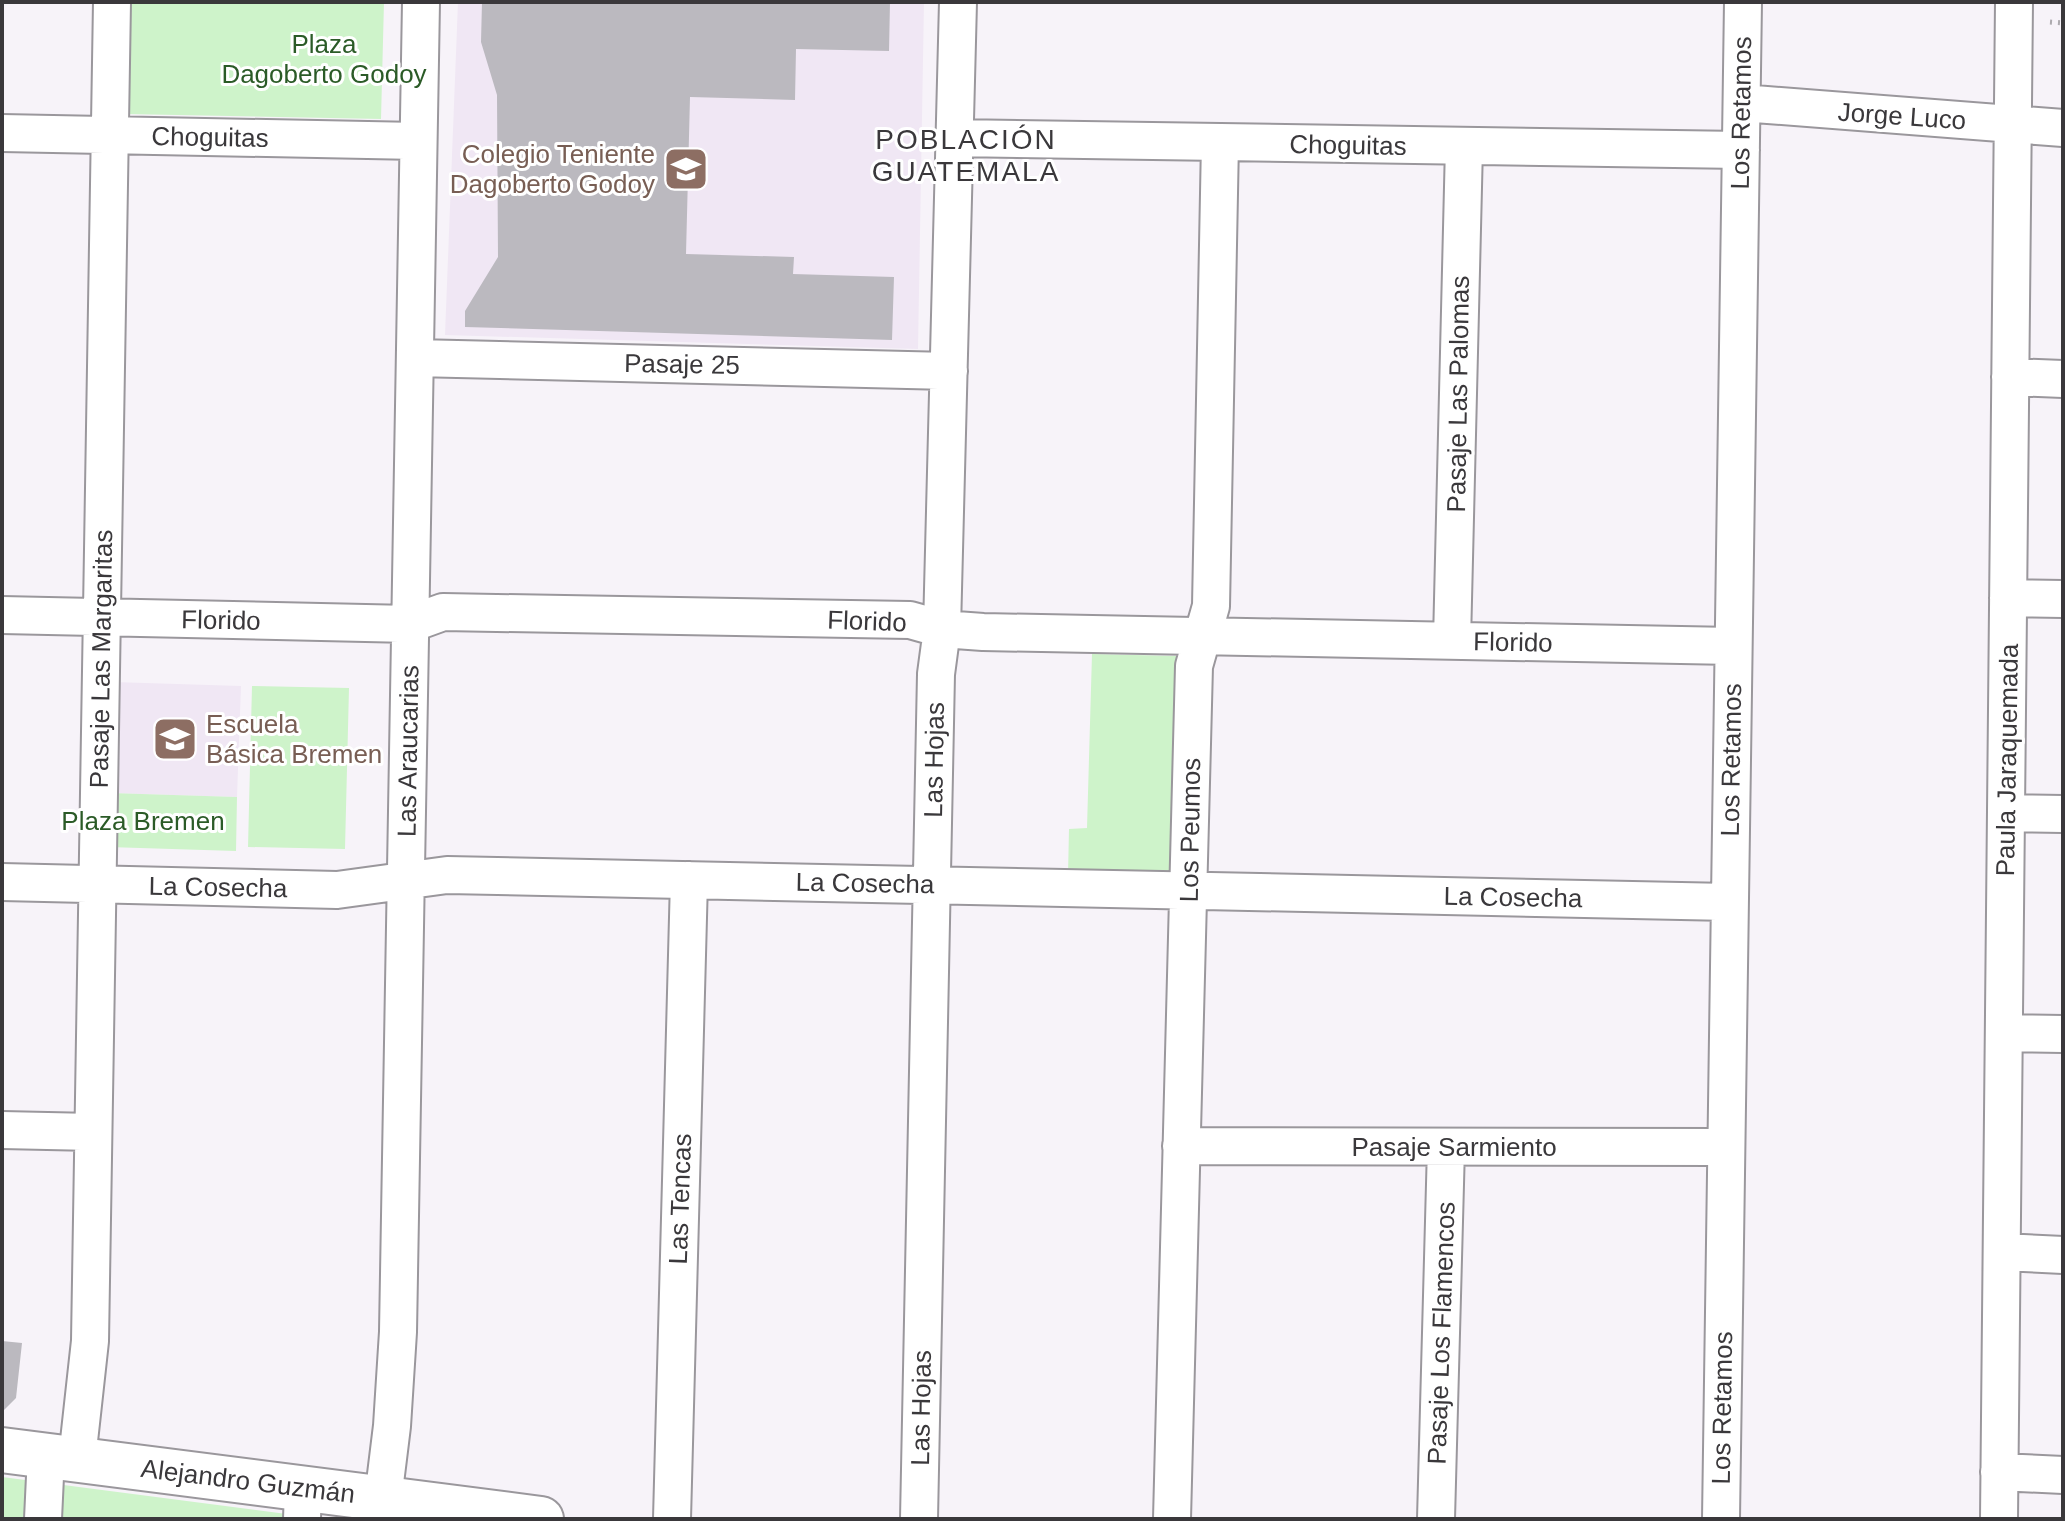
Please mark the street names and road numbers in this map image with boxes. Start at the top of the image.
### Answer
street label: Los Retamos [1725,36,1757,190]
street label: Jorge Luco [1837,97,1967,135]
street label: Choguitas [151,121,269,153]
street label: Choguitas [1289,129,1407,161]
street label: Pasaje Las Palomas [1441,275,1475,513]
street label: Pasaje 25 [624,348,740,380]
street label: Pasaje Las Margaritas [84,529,118,789]
street label: Florido [181,604,261,636]
street label: Florido [827,605,907,637]
street label: Florido [1473,626,1553,658]
street label: Paula Jaraquemada [1990,643,2024,877]
street label: Las Araucarias [392,665,424,837]
street label: Los Retamos [1715,683,1747,837]
street label: Las Hojas [918,702,950,818]
street label: Los Peumos [1174,757,1206,903]
street label: La Cosecha [795,867,935,899]
street label: La Cosecha [148,871,288,903]
street label: La Cosecha [1443,881,1583,913]
street label: Pasaje Sarmiento [1351,1132,1557,1162]
street label: Las Tencas [663,1133,697,1265]
street label: Pasaje Los Flamencos [1421,1201,1461,1465]
street label: Los Retamos [1706,1331,1738,1485]
street label: Las Hojas [905,1350,937,1466]
street label: Alejandro Guzmán [139,1453,357,1509]

